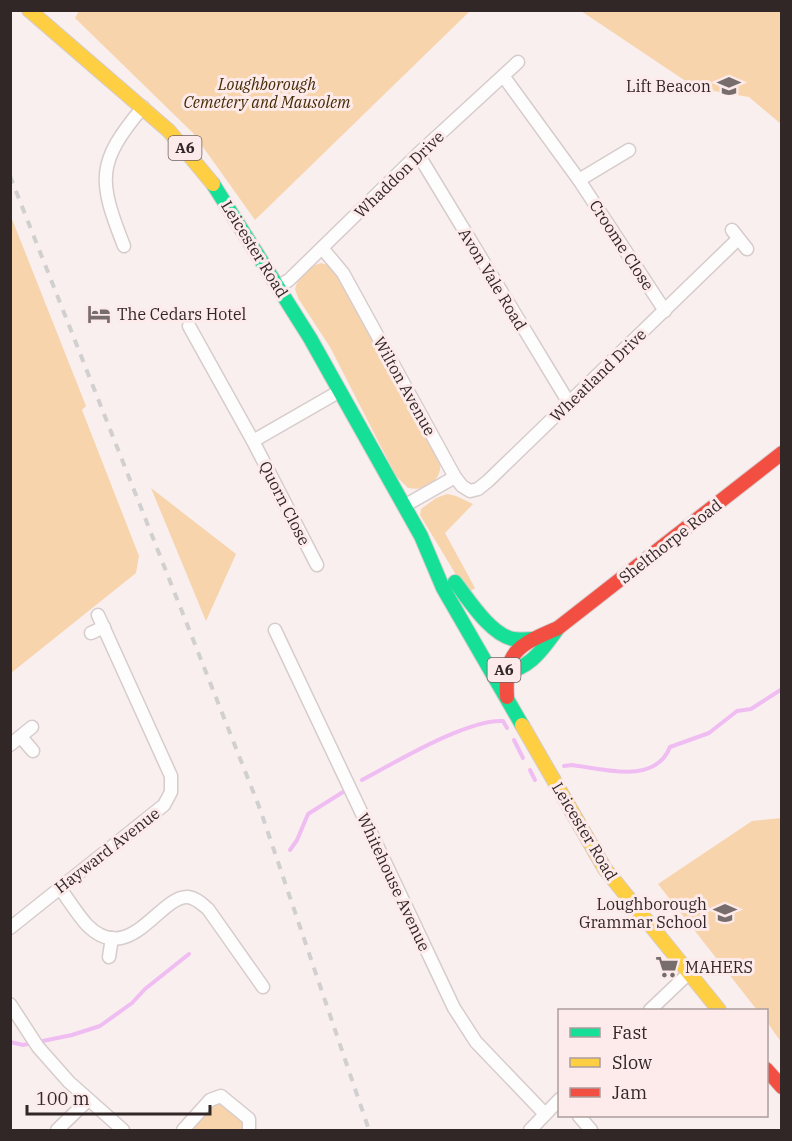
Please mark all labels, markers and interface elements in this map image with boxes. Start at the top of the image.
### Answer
school or university icon: Lift Beacon [716,73,742,99]
park label: Loughborough Cemetery and Mausolem [183,74,351,112]
place label: Lift Beacon [626,76,711,96]
street label: Whaddon Drive [350,126,448,222]
road number: A6 [168,136,201,160]
street label: Croome Close [585,196,659,294]
street label: Leicester Road [217,197,293,301]
street label: Avon Vale Road [455,224,531,334]
hotel icon: The Cedars Hotel [86,301,112,327]
place label: The Cedars Hotel [117,304,247,324]
street label: Wheatland Drive [546,324,650,426]
street label: Wilton Avenue [370,333,440,439]
street label: Quorn Close [255,457,315,549]
street label: Shelthorpe Road [615,494,726,587]
road number: A6 [488,658,520,682]
street label: Leicester Road [548,778,622,884]
street label: Hayward Avenue [50,803,164,897]
street label: Whitehouse Avenue [353,810,435,954]
place label: Loughborough Grammar School [579,894,707,932]
school or university icon: Loughborough Grammar School [712,900,738,926]
supermarket icon: MAHERS [654,954,680,980]
place label: MAHERS [685,957,753,977]
legend [558,1009,768,1117]
text: Fast [612,1021,647,1044]
text: Slow [612,1051,652,1074]
scale bar [27,1078,210,1116]
text: Jam [612,1081,647,1104]
text: 100 m [36,1087,90,1110]

